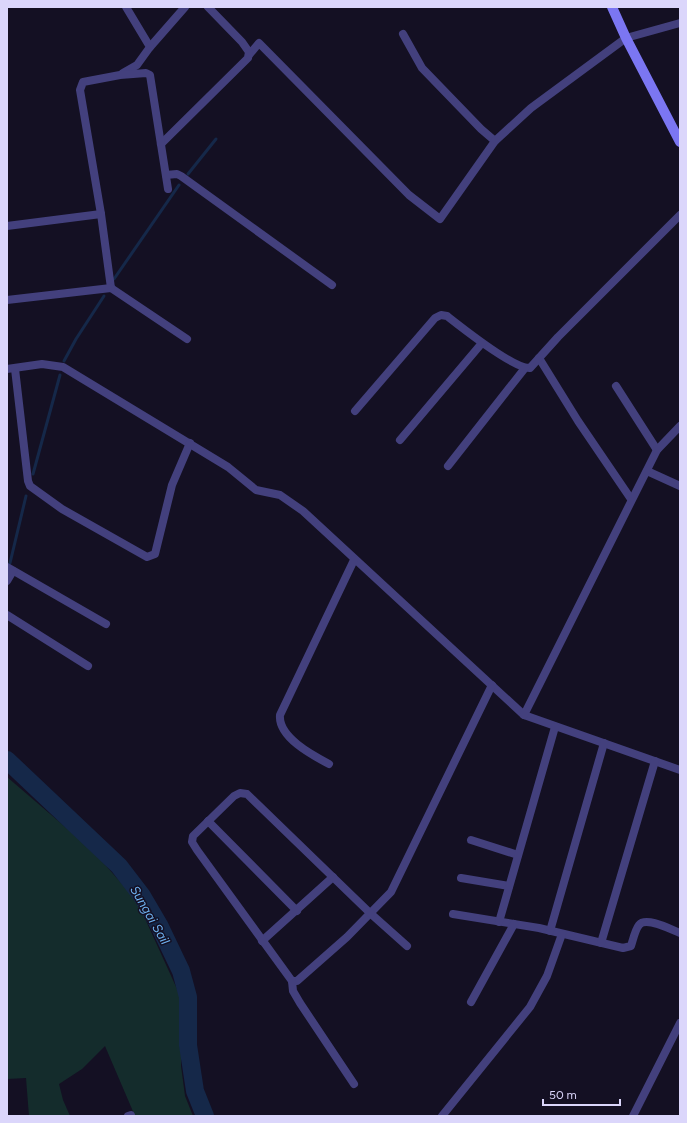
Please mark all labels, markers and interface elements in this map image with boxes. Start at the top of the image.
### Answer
water label: Sungai Sail [127,883,173,947]
scale bar [543,1081,620,1107]
text: 50 m [549,1088,577,1102]

